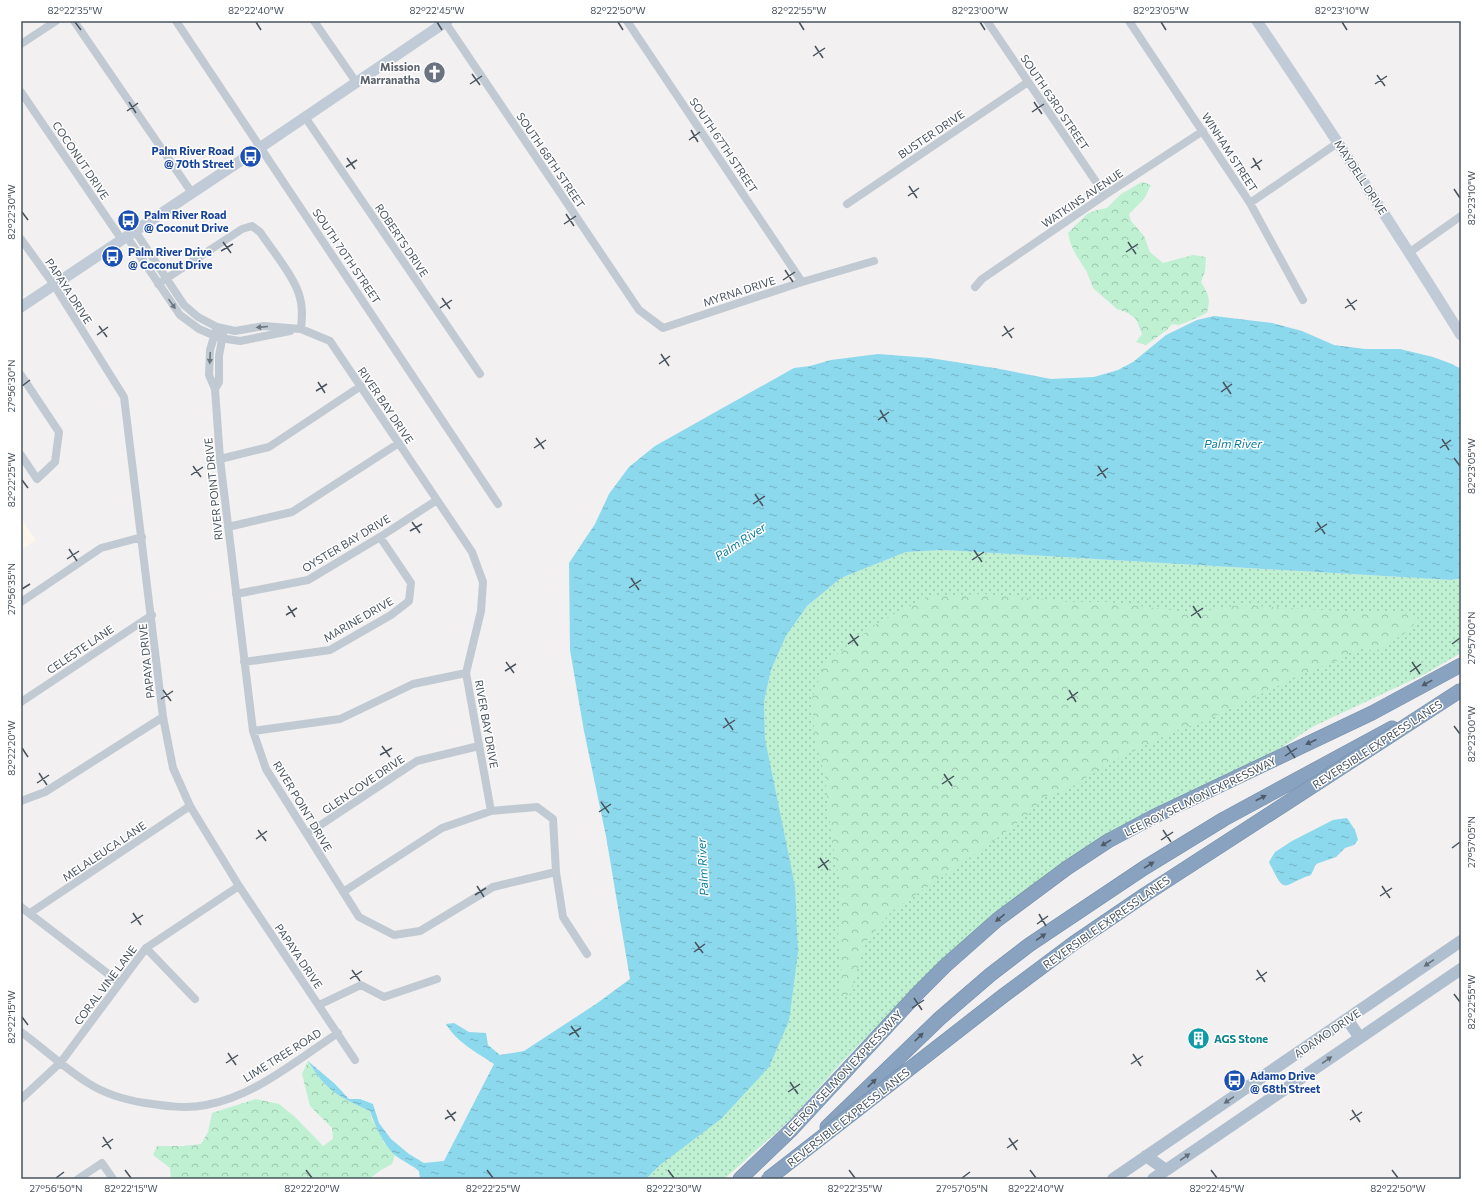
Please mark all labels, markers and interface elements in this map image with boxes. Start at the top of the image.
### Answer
text: 82°22'35"W [48,4,102,16]
text: 82°22'40"W [228,4,284,16]
text: 82°22'45"W [409,4,465,16]
text: 82°22'50"W [590,4,646,16]
text: 82°22'55"W [772,4,826,16]
text: 82°23'00"W [952,4,1008,16]
text: 82°23'05"W [1133,4,1189,16]
text: 82°23'10"W [1315,4,1369,16]
street label: SOUTH 63RD STREET [1018,52,1092,152]
church icon: Mission Marranatha [422,59,448,85]
place label: Mission Marranatha [360,60,420,86]
street label: SOUTH 67TH STREET [687,95,761,195]
street label: BUSTER DRIVE [895,107,967,161]
street label: SOUTH 68TH STREET [514,110,588,210]
street label: WINHAM STREET [1200,110,1260,194]
street label: COCONUT DRIVE [50,119,112,201]
street label: MAYDELL DRIVE [1332,137,1390,217]
bus stop icon: Palm River Road @ 70th Street [237,143,263,169]
place label: Palm River Road @ 70th Street [152,144,234,170]
street label: WATKINS AVENUE [1039,166,1125,230]
text: 82°23'10"W [1465,171,1477,225]
text: 82°22'30"W [5,184,17,240]
street label: ROBERTS DRIVE [373,201,431,279]
street label: SOUTH 70TH STREET [310,206,384,306]
bus stop icon: Palm River Road @ Coconut Drive [116,207,142,233]
place label: Palm River Road @ Coconut Drive [144,208,229,234]
bus stop icon: Palm River Drive @ Coconut Drive [99,244,125,270]
place label: Palm River Drive @ Coconut Drive [128,245,213,271]
street label: PAPAYA DRIVE [43,256,95,326]
street label: MYRNA DRIVE [701,273,777,309]
one-way arrow [168,299,176,309]
one-way arrow [256,324,268,331]
one-way arrow [206,352,213,364]
text: 27°56'30"N [5,360,17,412]
street label: RIVER BAY DRIVE [356,364,416,446]
water label: Palm River [1204,436,1263,450]
street label: RIVER POINT DRIVE [201,437,225,541]
text: 82°23'05"W [1465,438,1477,494]
text: 82°22'25"W [5,453,17,507]
street label: OYSTER BAY DRIVE [300,512,392,574]
water label: Palm River [712,519,769,563]
text: 27°56'35"N [5,563,17,615]
street label: MARINE DRIVE [321,594,395,644]
text: 27°57'00"N [1465,612,1477,664]
street label: CELESTE LANE [44,622,116,676]
street label: PAPAYA DRIVE [136,623,156,699]
street label: RIVER BAY DRIVE [473,679,501,769]
one-way arrow [1421,680,1433,687]
street label: REVERSIBLE EXPRESS LANES [1310,697,1444,791]
text: 82°23'00"W [1465,706,1477,762]
text: 82°22'20"W [5,720,17,776]
one-way arrow [1305,739,1317,745]
street label: GLEN COVE DRIVE [319,752,407,816]
street label: LEE ROY SELMON EXPRESSWAY [1122,754,1278,838]
street label: RIVER POINT DRIVE [271,758,335,854]
one-way arrow [1255,795,1267,802]
text: 27°57'05"N [1465,816,1477,868]
street label: MELALEUCA LANE [60,818,148,884]
water label: Palm River [693,837,711,896]
one-way arrow [1100,839,1112,846]
one-way arrow [1144,861,1154,869]
street label: REVERSIBLE EXPRESS LANES [1040,873,1172,971]
one-way arrow [995,913,1006,922]
street label: PAPAYA DRIVE [273,921,325,991]
one-way arrow [1036,933,1046,941]
street label: CORAL VINE LANE [71,943,139,1027]
one-way arrow [1424,959,1434,967]
text: 82°22'55"W [1465,975,1477,1029]
text: 82°22'15"W [5,990,17,1044]
street label: ADAMO DRIVE [1291,1006,1363,1060]
street label: LEE ROY SELMON EXPRESSWAY [781,1007,905,1139]
building icon: AGS Stone [1185,1025,1211,1051]
street label: LIME TREE ROAD [241,1026,323,1084]
one-way arrow [914,1032,924,1042]
place label: AGS Stone [1214,1032,1268,1045]
one-way arrow [1322,1056,1332,1064]
street label: REVERSIBLE EXPRESS LANES [784,1065,912,1169]
bus stop icon: Adamo Drive @ 68th Street [1222,1068,1248,1094]
place label: Adamo Drive @ 68th Street [1250,1069,1321,1095]
one-way arrow [867,1078,877,1088]
one-way arrow [1224,1096,1234,1104]
one-way arrow [1180,1153,1190,1161]
text: 27°56'50"N [30,1182,82,1194]
text: 82°22'15"W [104,1182,158,1194]
text: 82°22'20"W [284,1182,340,1194]
text: 82°22'25"W [466,1182,520,1194]
text: 82°22'30"W [646,1182,702,1194]
text: 82°22'35"W [828,1182,882,1194]
text: 27°57'05"N [936,1182,988,1194]
text: 82°22'40"W [1008,1182,1064,1194]
text: 82°22'45"W [1189,1182,1245,1194]
text: 82°22'50"W [1370,1182,1426,1194]

